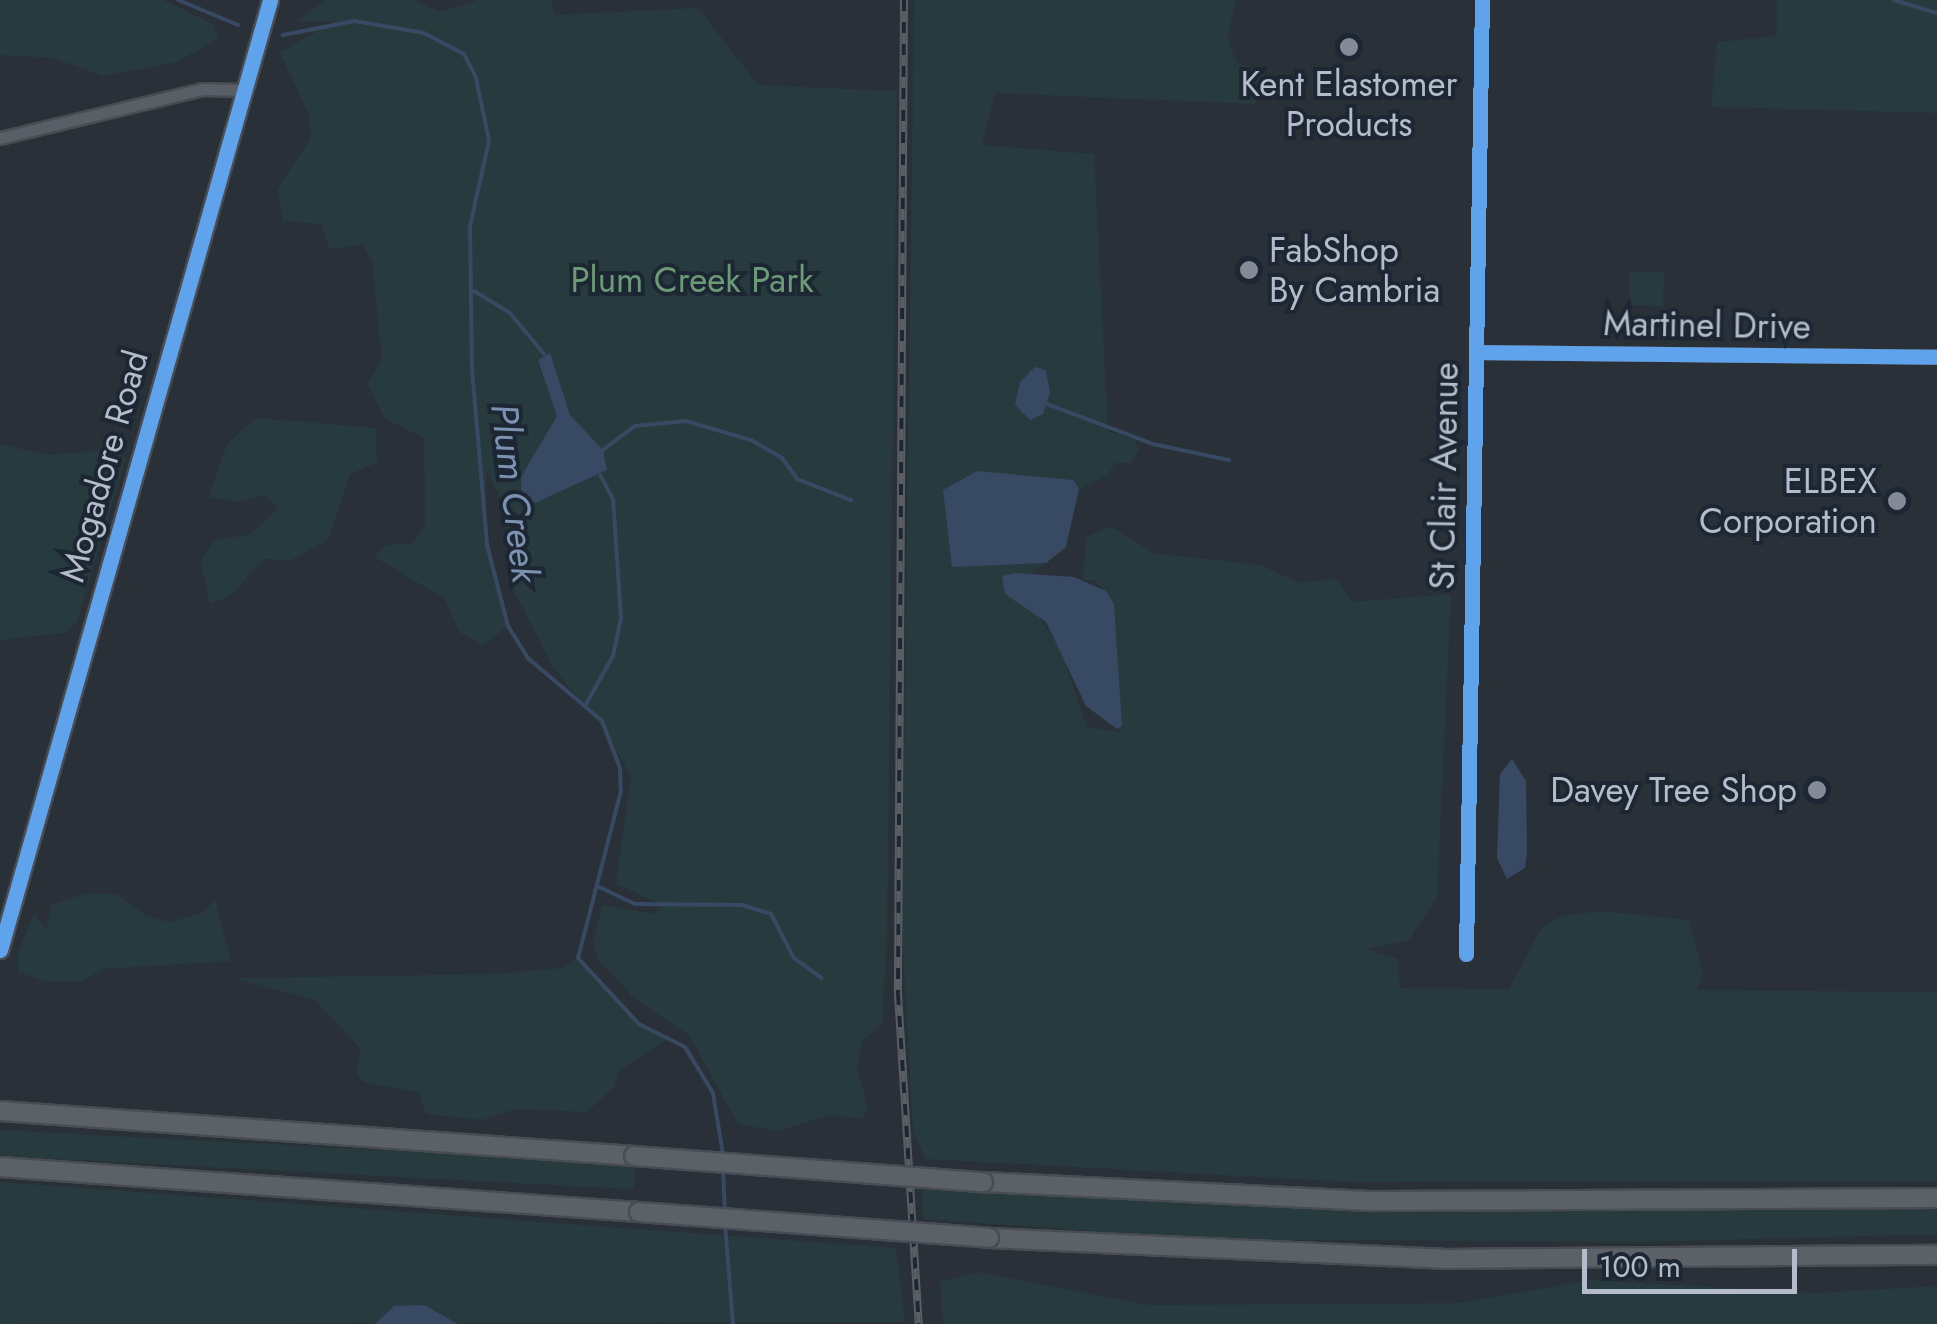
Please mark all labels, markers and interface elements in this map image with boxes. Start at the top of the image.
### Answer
marker: Kent Elastomer Products [1338,36,1360,58]
place label: Kent Elastomer Products [1240,63,1458,145]
place label: FabShop By Cambria [1269,229,1440,311]
park label: Plum Creek Park [570,259,814,301]
marker: FabShop By Cambria [1238,259,1260,281]
street label: Martinel Drive [1603,302,1811,348]
street label: Mogadore Road [51,345,157,587]
street label: St Clair Avenue [1421,362,1467,590]
water label: Plum Creek [481,401,549,585]
place label: ELBEX Corporation [1699,460,1877,542]
marker: ELBEX Corporation [1886,490,1908,512]
place label: Davey Tree Shop [1550,769,1797,811]
marker: Davey Tree Shop [1806,779,1828,801]
scale bar [1587,1229,1802,1291]
text: 100 m [1599,1245,1681,1288]

